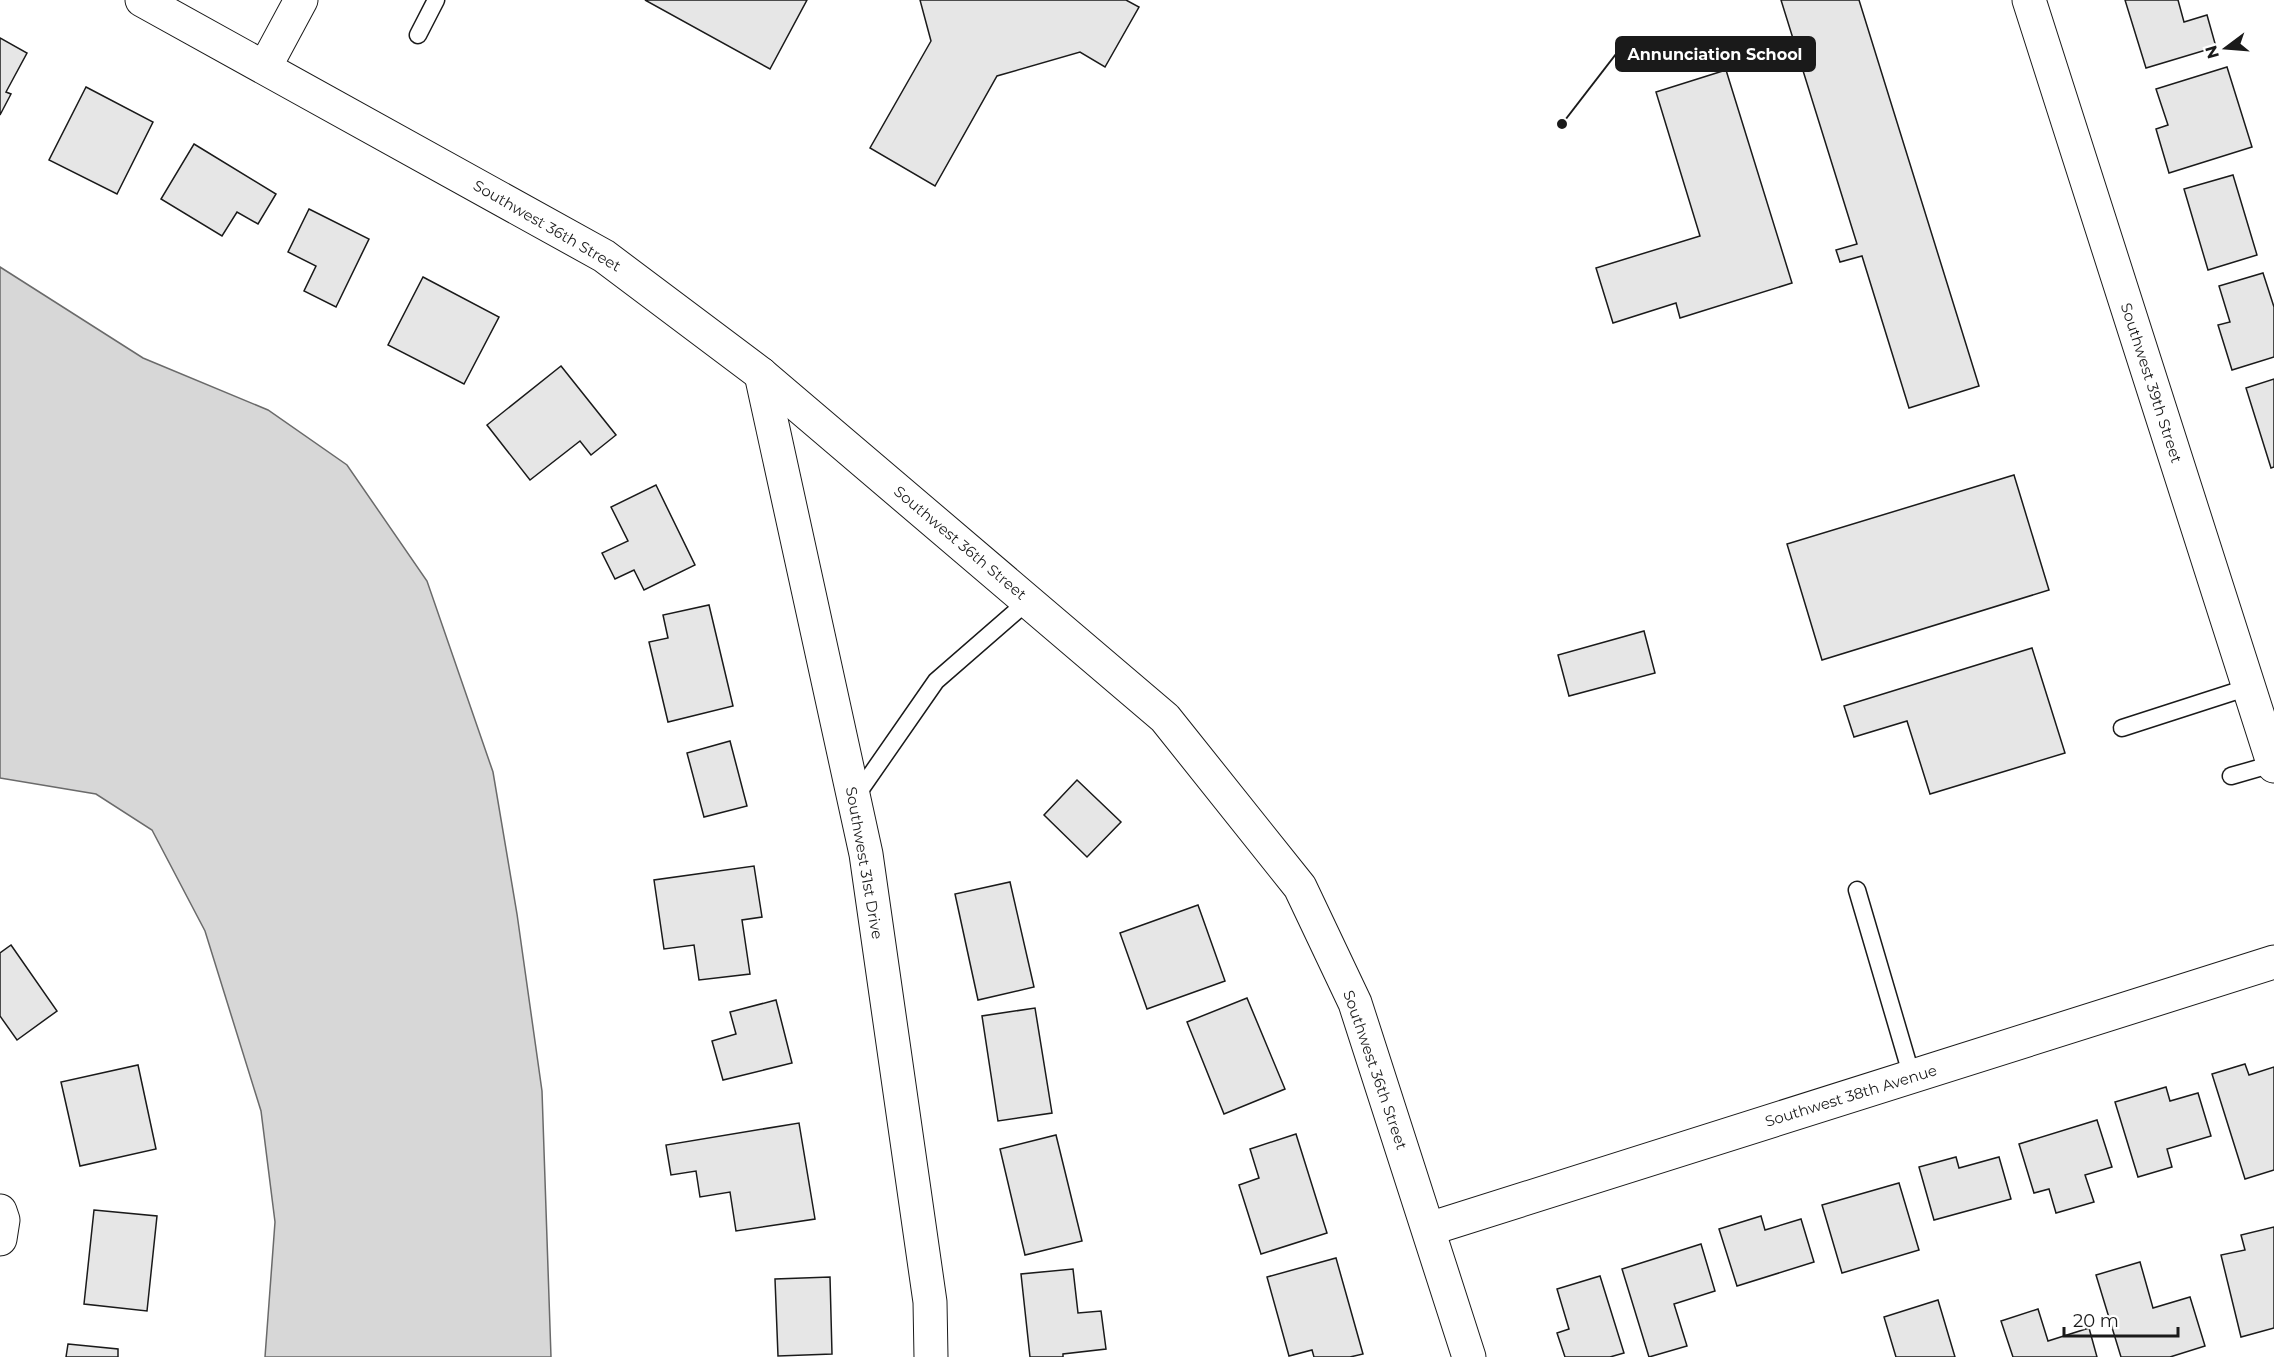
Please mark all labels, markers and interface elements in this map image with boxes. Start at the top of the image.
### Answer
north arrow [2196,18,2256,78]
callout: Annunciation School [1616,37,1815,71]
text: N [2201,43,2223,61]
text: Annunciation School [1627,45,1802,64]
street label: Southwest 36th Street [470,176,624,276]
street label: Southwest 39th Street [2117,300,2186,465]
street label: Southwest 36th Street [890,482,1030,604]
street label: Southwest 31st Drive [842,785,887,941]
street label: Southwest 36th Street [1339,988,1412,1152]
street label: Southwest 38th Avenue [1763,1060,1939,1131]
scale bar [2064,1300,2178,1338]
text: 20 m [2073,1310,2119,1332]

